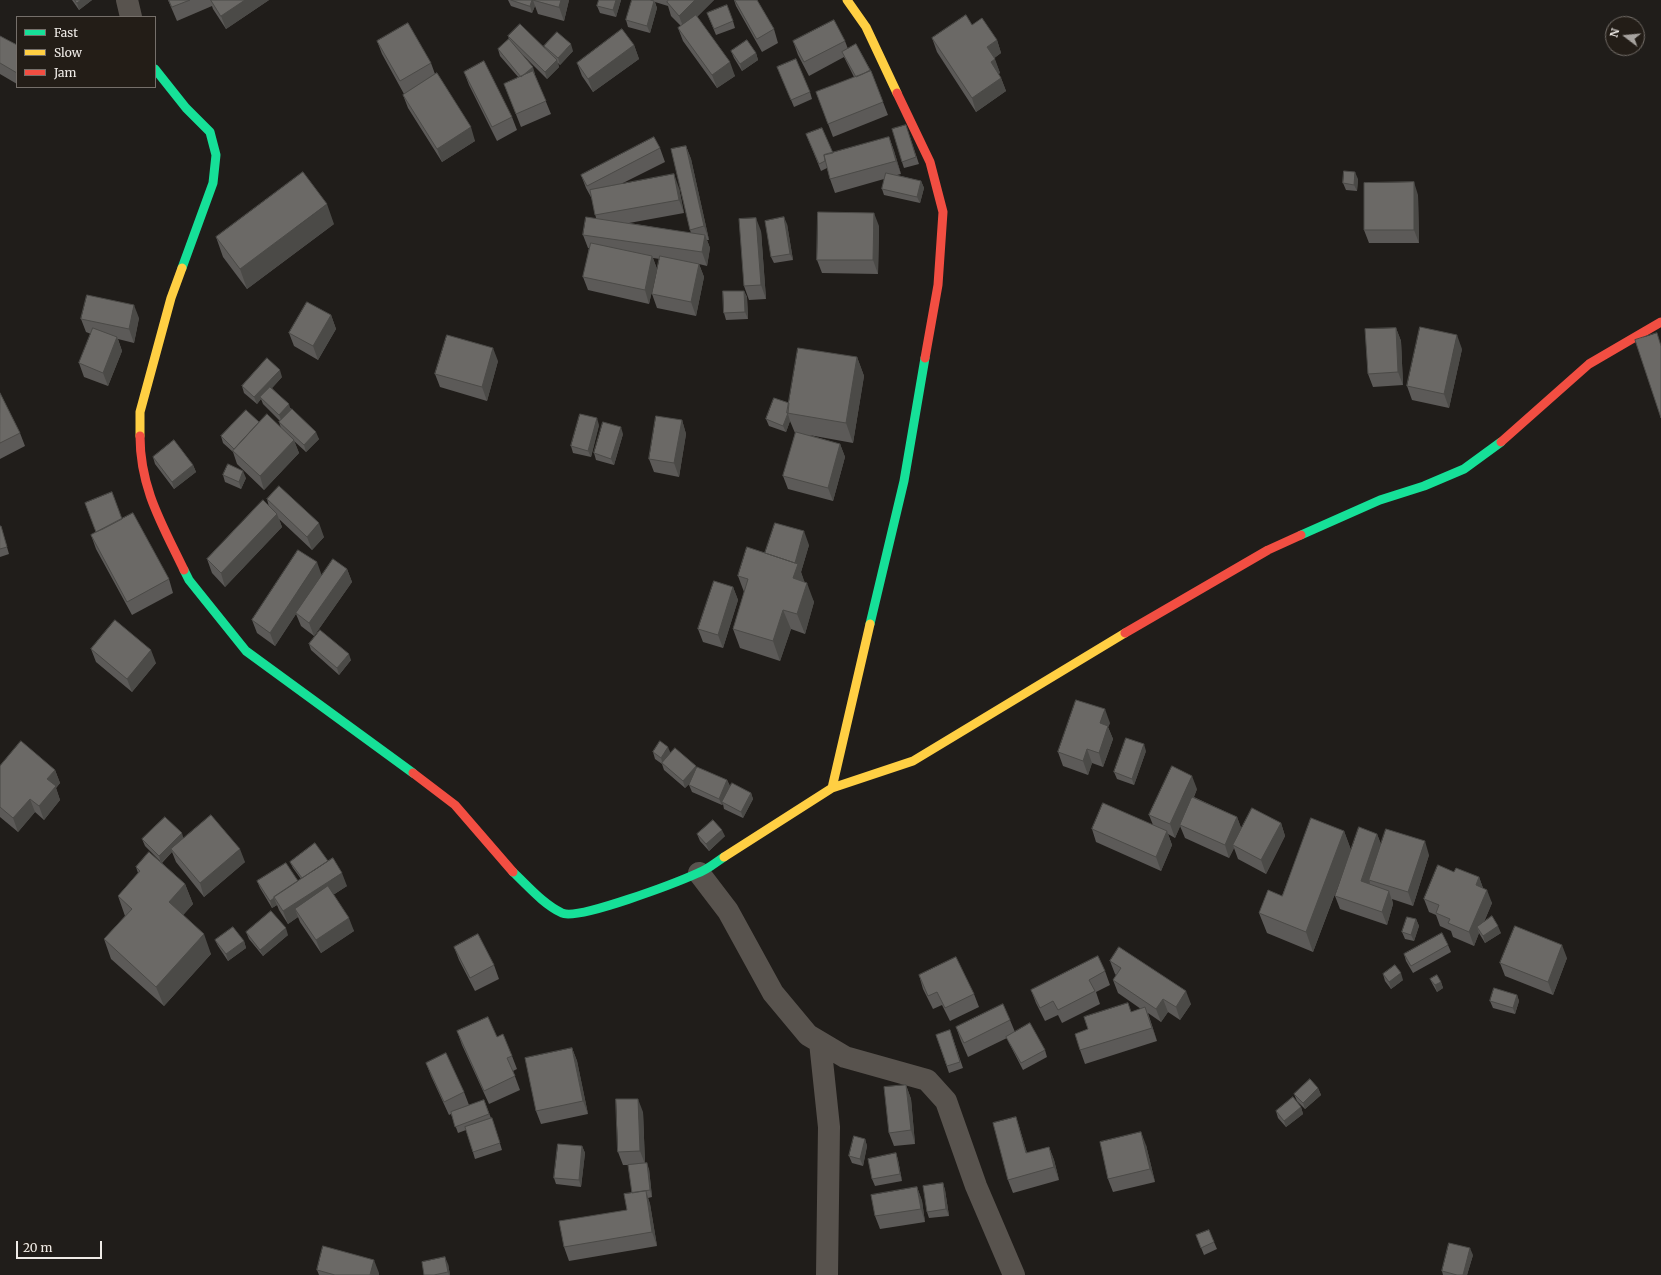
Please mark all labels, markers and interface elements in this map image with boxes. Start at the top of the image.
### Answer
legend [16,16,156,88]
north arrow [1605,16,1645,56]
text: Fast [54,25,78,40]
text: N [1606,27,1622,39]
text: Slow [54,45,82,60]
text: Jam [54,65,76,80]
scale bar [18,1233,104,1259]
text: 20 m [23,1240,52,1255]

